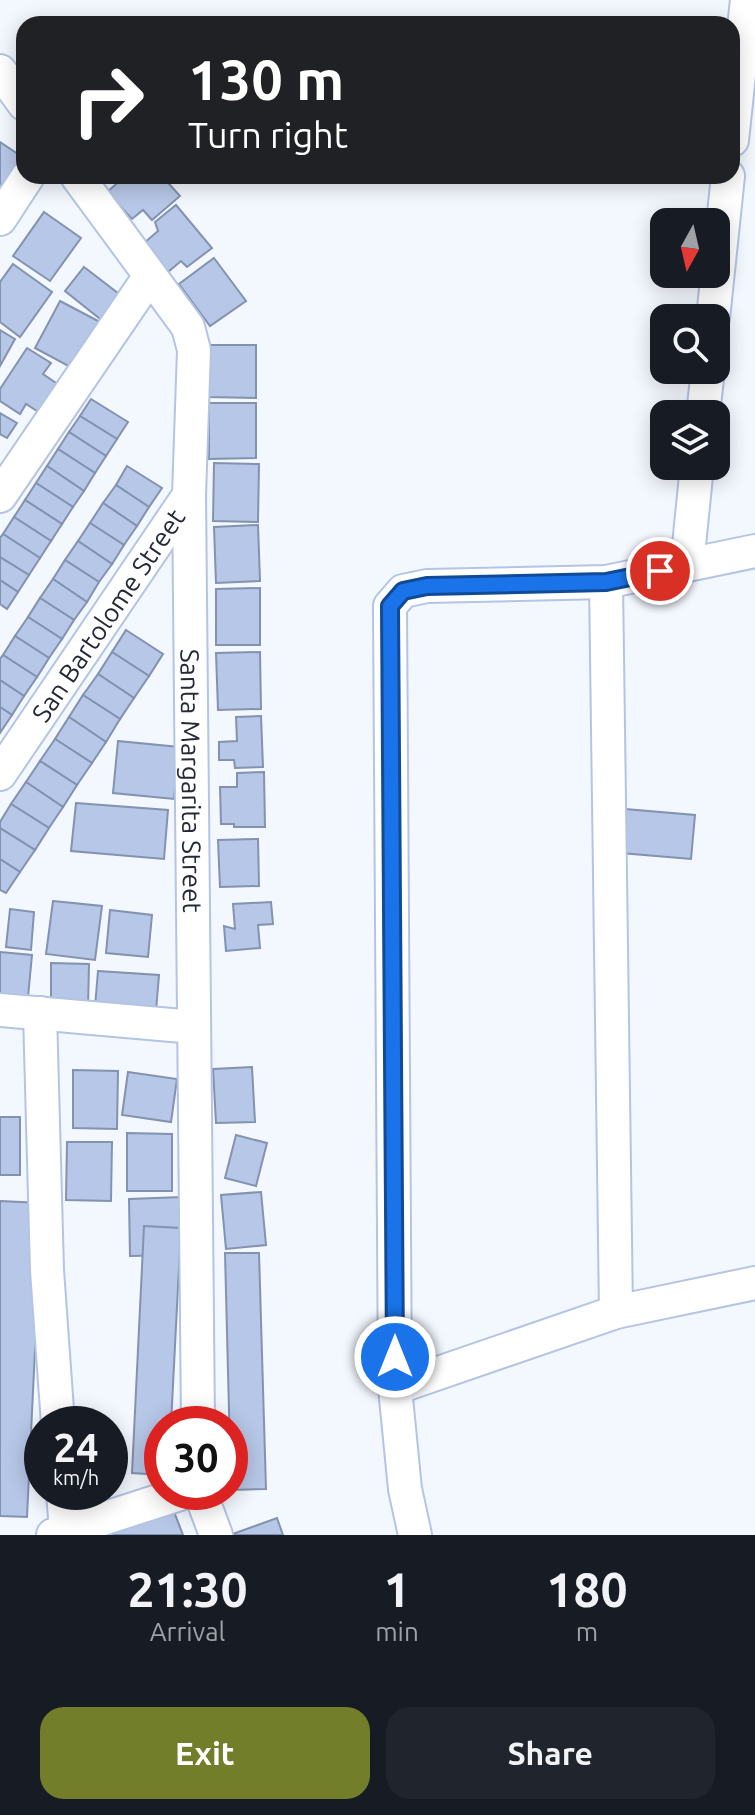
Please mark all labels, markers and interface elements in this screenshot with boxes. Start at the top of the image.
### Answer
icon: right [56,48,160,152]
text: 130 m [188,48,344,111]
text: Turn right [188,114,348,155]
north arrow [650,208,730,288]
map controls [650,208,730,480]
button: search [650,304,730,384]
button: layers [650,400,730,480]
street label: San Bartolome Street [25,503,190,727]
pin [626,537,694,605]
icon: arrive [638,549,682,593]
street label: Santa Margarita Street [176,649,208,913]
position arrow [353,1315,437,1399]
speed limit sign: 30 [144,1406,248,1510]
text: 24 [53,1425,99,1470]
text: km/h [53,1466,99,1489]
text: 21:30 [128,1562,248,1616]
text: 1 [383,1562,410,1616]
text: 180 [546,1562,627,1616]
text: Arrival [150,1617,225,1646]
text: min [375,1617,419,1646]
text: m [576,1617,598,1646]
button: Exit [40,1707,370,1799]
button: Share [386,1707,715,1799]

